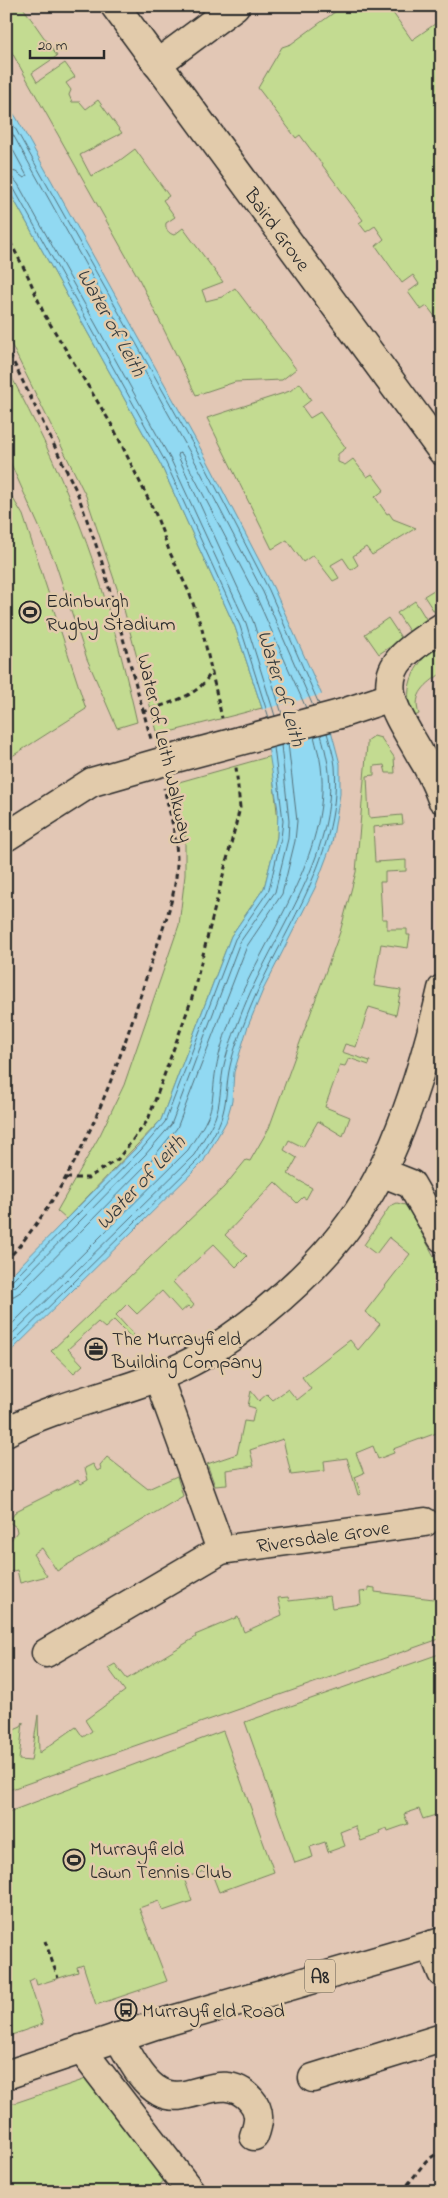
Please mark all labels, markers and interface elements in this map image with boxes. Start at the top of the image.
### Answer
scale bar [30,28,104,60]
text: 20 m [38,35,68,57]
street label: Baird Grove [235,182,316,278]
water label: Water of Leith [68,263,153,383]
place label: Edinburgh Rugby Stadium [46,588,175,641]
sports icon: Edinburgh Rugby Stadium [18,600,42,624]
water label: Water of Leith [248,627,312,751]
street label: Water of Leith Walkway [128,652,199,846]
water label: Water of Leith [90,1129,194,1237]
place label: The Murrayfield Building Company [111,1326,262,1379]
office icon: The Murrayfield Building Company [84,1337,108,1361]
street label: Riversdale Grove [255,1515,392,1562]
place label: Murrayfield Lawn Tennis Club [90,1836,232,1888]
sports icon: Murrayfield Lawn Tennis Club [62,1848,86,1872]
road number: A8 [305,1960,335,1992]
bus stop icon: Murrayfield Road [114,1998,138,2022]
place label: Murrayfield Road [142,1998,285,2027]

